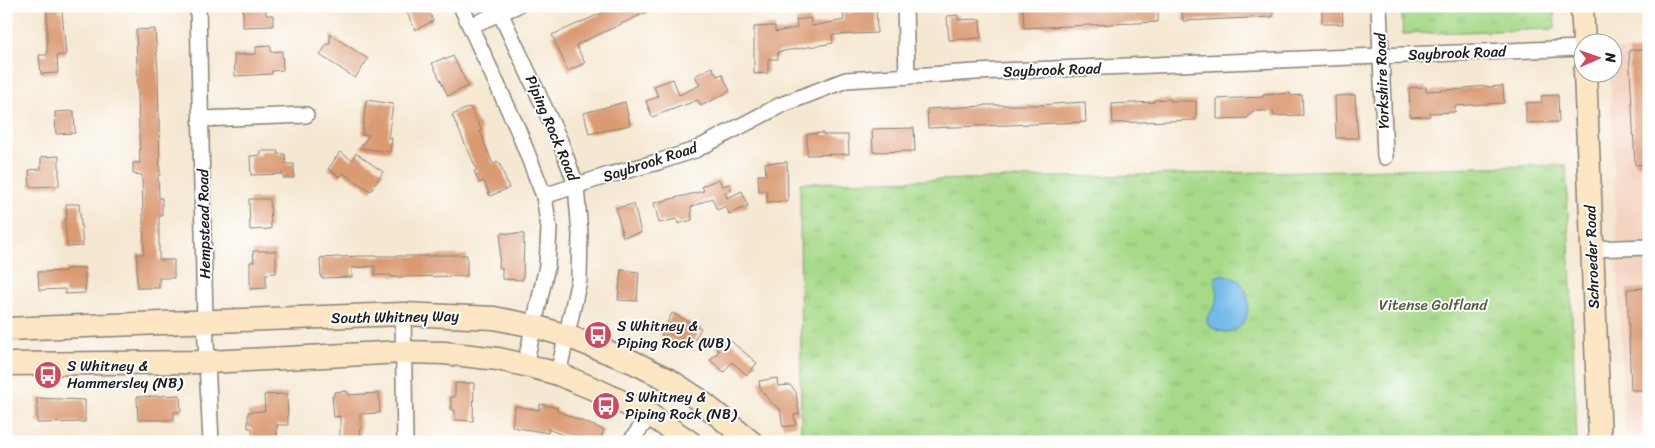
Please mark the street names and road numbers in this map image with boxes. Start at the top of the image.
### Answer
street label: Yorkshire Road [1367,31,1397,129]
street label: Saybrook Road [1408,38,1507,68]
street label: Saybrook Road [1003,55,1102,85]
street label: Piping Rock Road [518,71,586,186]
street label: Saybrook Road [599,134,702,190]
street label: Hempstead Road [190,168,218,279]
street label: Schroeder Road [1577,204,1607,309]
street label: South Whitney Way [331,303,459,331]

